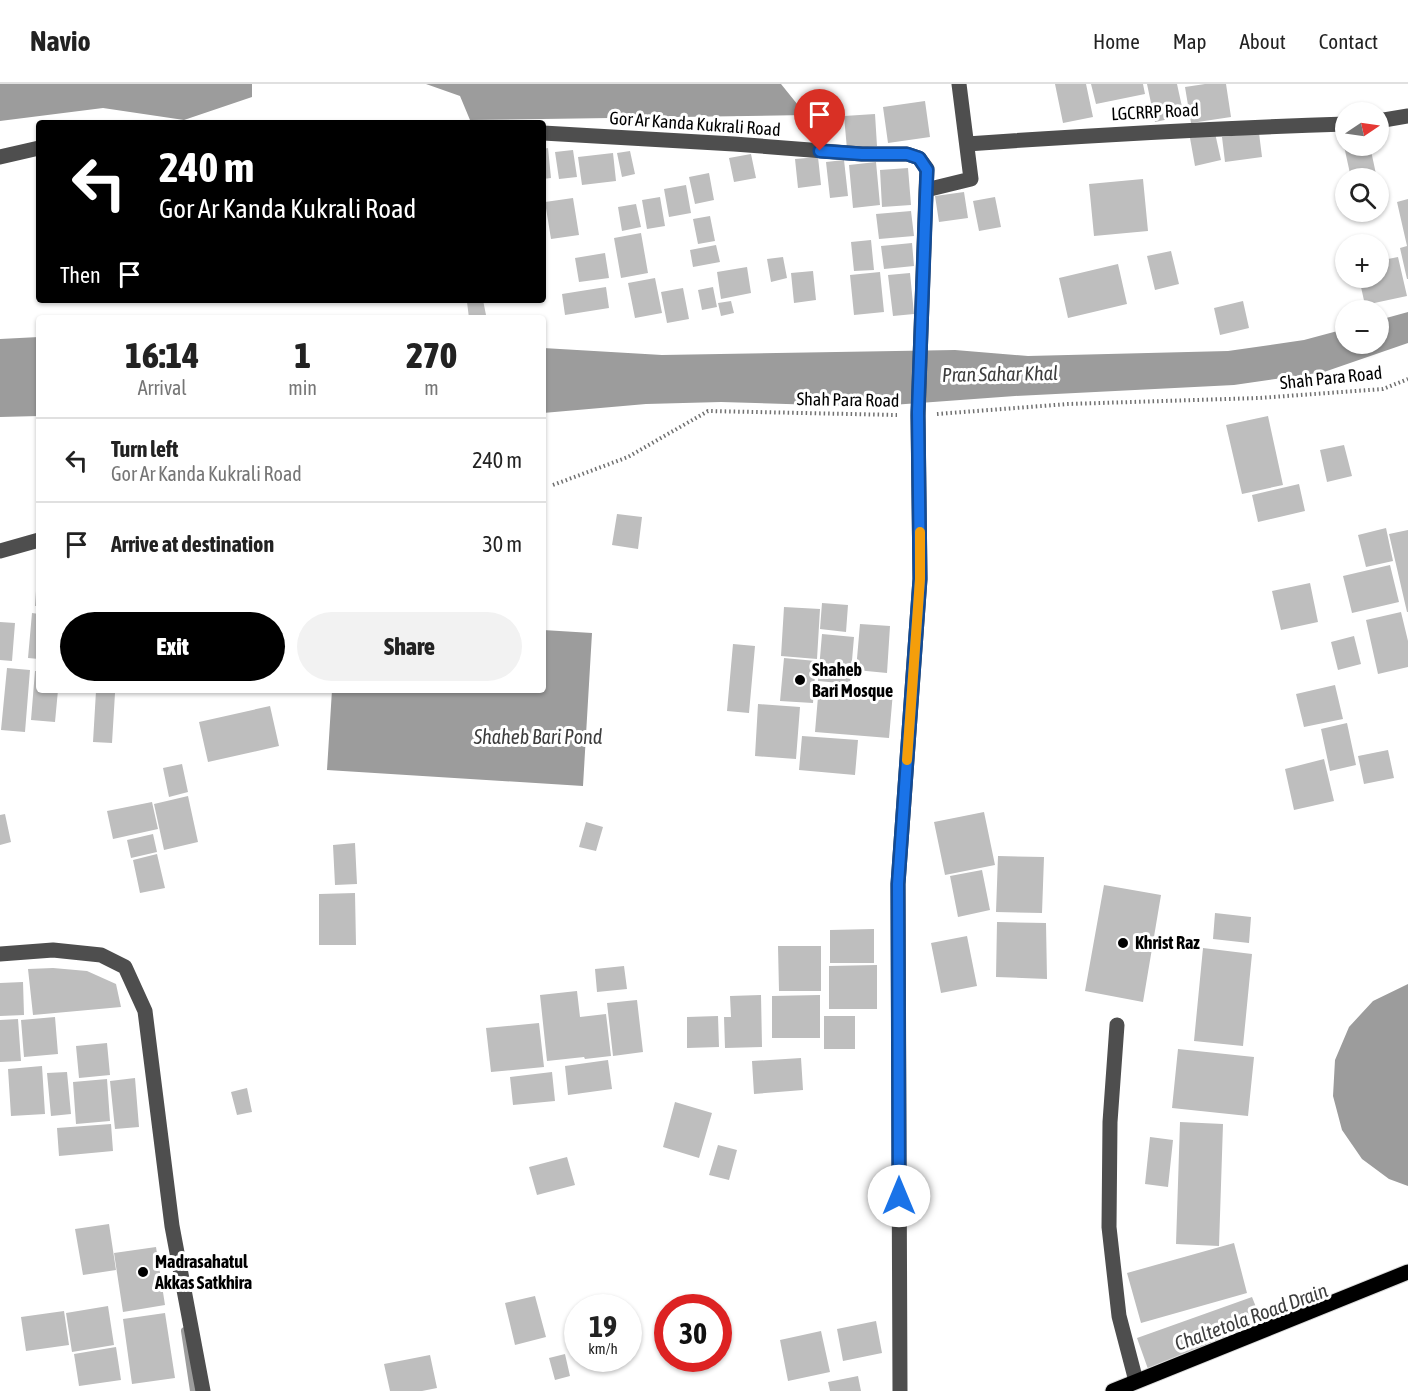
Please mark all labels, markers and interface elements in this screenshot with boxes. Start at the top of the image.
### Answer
text: Navio [30,25,91,57]
text: Home [1093,29,1140,53]
text: Map [1173,29,1207,53]
text: About [1240,29,1286,53]
text: Contact [1319,29,1378,53]
pin [794,89,845,151]
icon: arrive [803,98,836,131]
street label: LGCRRP Road [1111,99,1199,124]
north arrow [1335,102,1389,156]
map controls [1335,102,1389,354]
street label: Gor Ar Kanda Kukrali Road [609,107,781,140]
text: 240 m [159,143,254,191]
icon: left [60,144,138,222]
button: search [1335,168,1389,222]
text: Gor Ar Kanda Kukrali Road [159,193,416,224]
button: + [1335,234,1389,288]
icon: arrive [113,258,146,291]
text: Then [60,262,101,288]
button: − [1335,300,1389,354]
text: 16:14 [125,334,199,376]
text: 1 [294,334,311,376]
text: 270 [406,334,457,376]
water label: Pran Sahar Khal [942,361,1058,386]
street label: Shah Para Road [1279,362,1383,393]
text: Arrival [138,376,187,399]
text: min [288,376,317,399]
text: m [424,376,439,399]
street label: Shah Para Road [796,388,900,411]
text: Turn left [111,436,178,462]
icon: left [60,444,93,477]
text: 240 m [472,447,522,473]
text: Gor Ar Kanda Kukrali Road [111,462,302,485]
icon: arrive [60,528,93,561]
text: Arrive at destination [111,531,274,557]
text: 30 m [482,531,522,557]
button: Exit [60,612,285,681]
button: Share [297,612,522,681]
place label: Shaheb Bari Mosque [812,659,893,701]
marker: Shaheb Bari Mosque [793,673,807,687]
water label: Shaheb Bari Pond [473,725,603,748]
place label: Khrist Raz [1135,932,1200,953]
marker: Khrist Raz [1116,936,1130,950]
position arrow [867,1164,931,1228]
place label: Madrasahatul Akkas Satkhira [154,1251,252,1293]
marker: Madrasahatul Akkas Satkhira [136,1265,150,1279]
water label: Chaltetola Road Drain [1171,1278,1331,1355]
speed limit sign: 30 [654,1294,732,1372]
text: 19 [589,1309,617,1343]
text: km/h [588,1340,618,1357]

